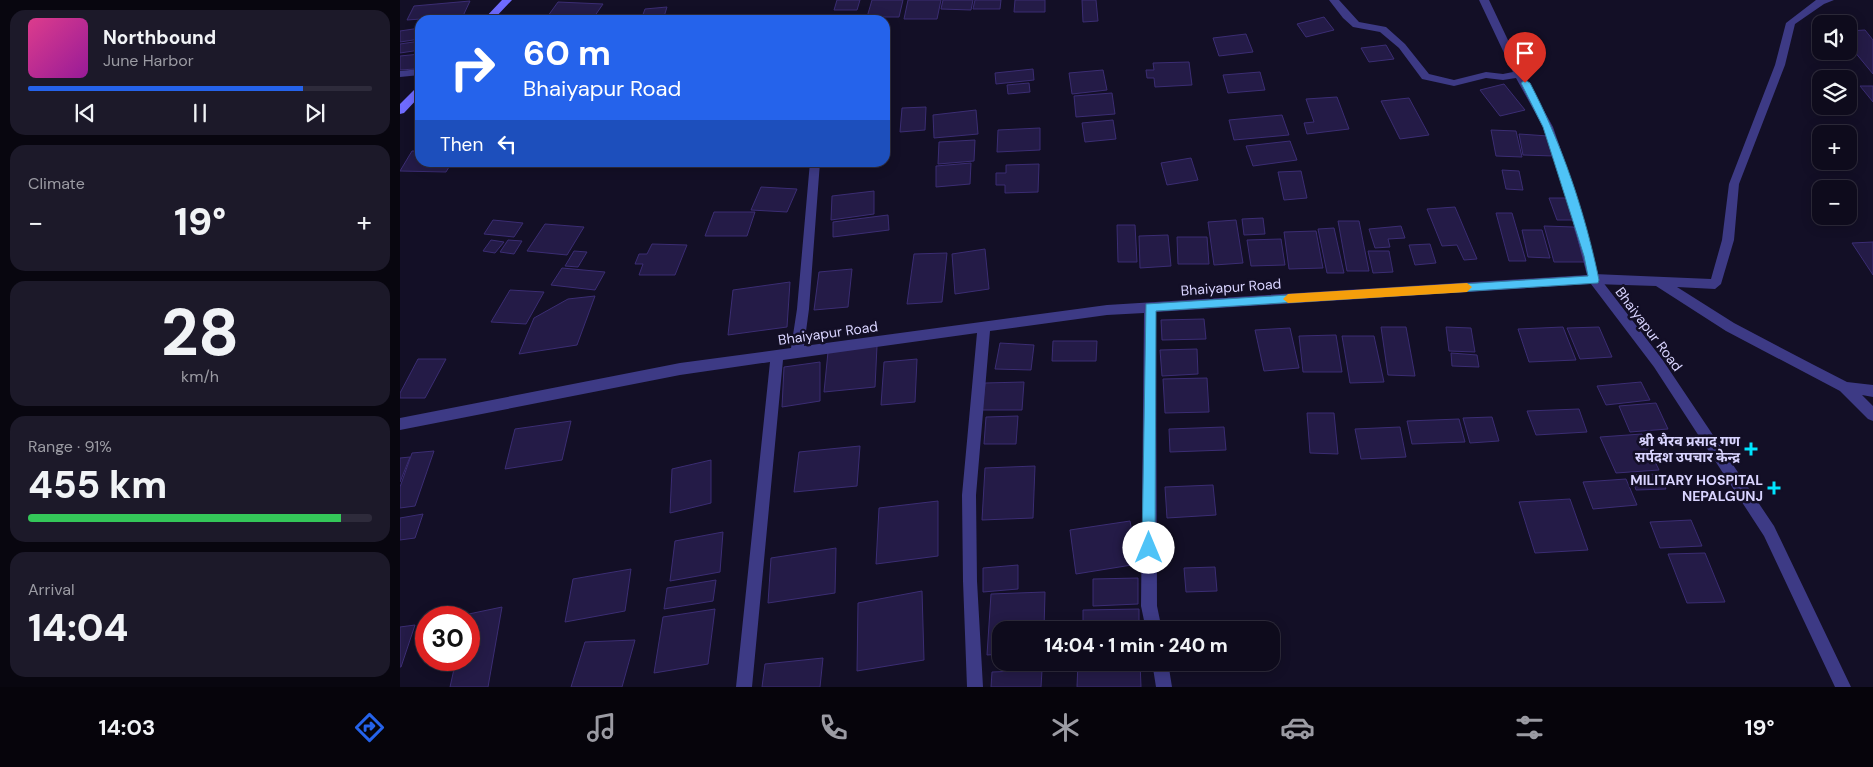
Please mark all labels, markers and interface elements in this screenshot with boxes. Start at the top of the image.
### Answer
map controls [1812,15,1857,225]
button: sound [1812,15,1857,60]
text: Northbound [103,25,216,50]
text: 60 m [523,30,611,76]
pin [1504,32,1546,83]
icon: right [440,35,505,100]
icon: arrive [1511,39,1539,67]
text: June Harbor [103,50,194,71]
button: layers [1812,70,1857,115]
text: Bhaiyapur Road [523,74,681,103]
icon: previous [71,99,99,127]
icon: pause [186,99,214,127]
icon: next [301,99,329,127]
button: + [1812,125,1857,170]
icon: left [493,130,521,158]
text: Then [440,132,483,157]
text: Climate [28,173,85,194]
button: − [1812,180,1857,225]
text: 19° [174,197,226,247]
text: − [28,204,43,241]
text: + [357,204,372,241]
street label: Bhaiyapur Road [1180,275,1282,299]
street label: Bhaiyapur Road [1612,283,1686,375]
text: 28 [161,291,239,375]
street label: Bhaiyapur Road [777,317,879,349]
text: km/h [181,366,219,387]
place label: श्री भैरव प्रसाद गण सर्पदश उपचार केन्द्र [1635,432,1741,466]
text: Range · 91% [28,436,112,457]
marker: श्री भैरव प्रसाद गण सर्पदश उपचार केन्द्र [1744,442,1758,456]
text: 455 km [28,460,167,510]
place label: MILITARY HOSPITAL NEPALGUNJ [1630,471,1763,505]
marker: MILITARY HOSPITAL NEPALGUNJ [1767,481,1781,495]
position arrow [1122,521,1174,573]
text: Arrival [28,579,75,600]
text: 14:04 [28,603,129,653]
speed limit sign: 30 [415,606,480,671]
text: 14:04 · 1 min · 240 m [1044,633,1228,658]
icon: directions [352,710,387,745]
icon: music [584,710,619,745]
icon: phone [816,710,851,745]
icon: climate [1048,710,1083,745]
icon: car [1280,710,1315,745]
icon: filters [1512,710,1547,745]
text: 14:03 [99,713,155,742]
text: 19° [1745,713,1774,742]

